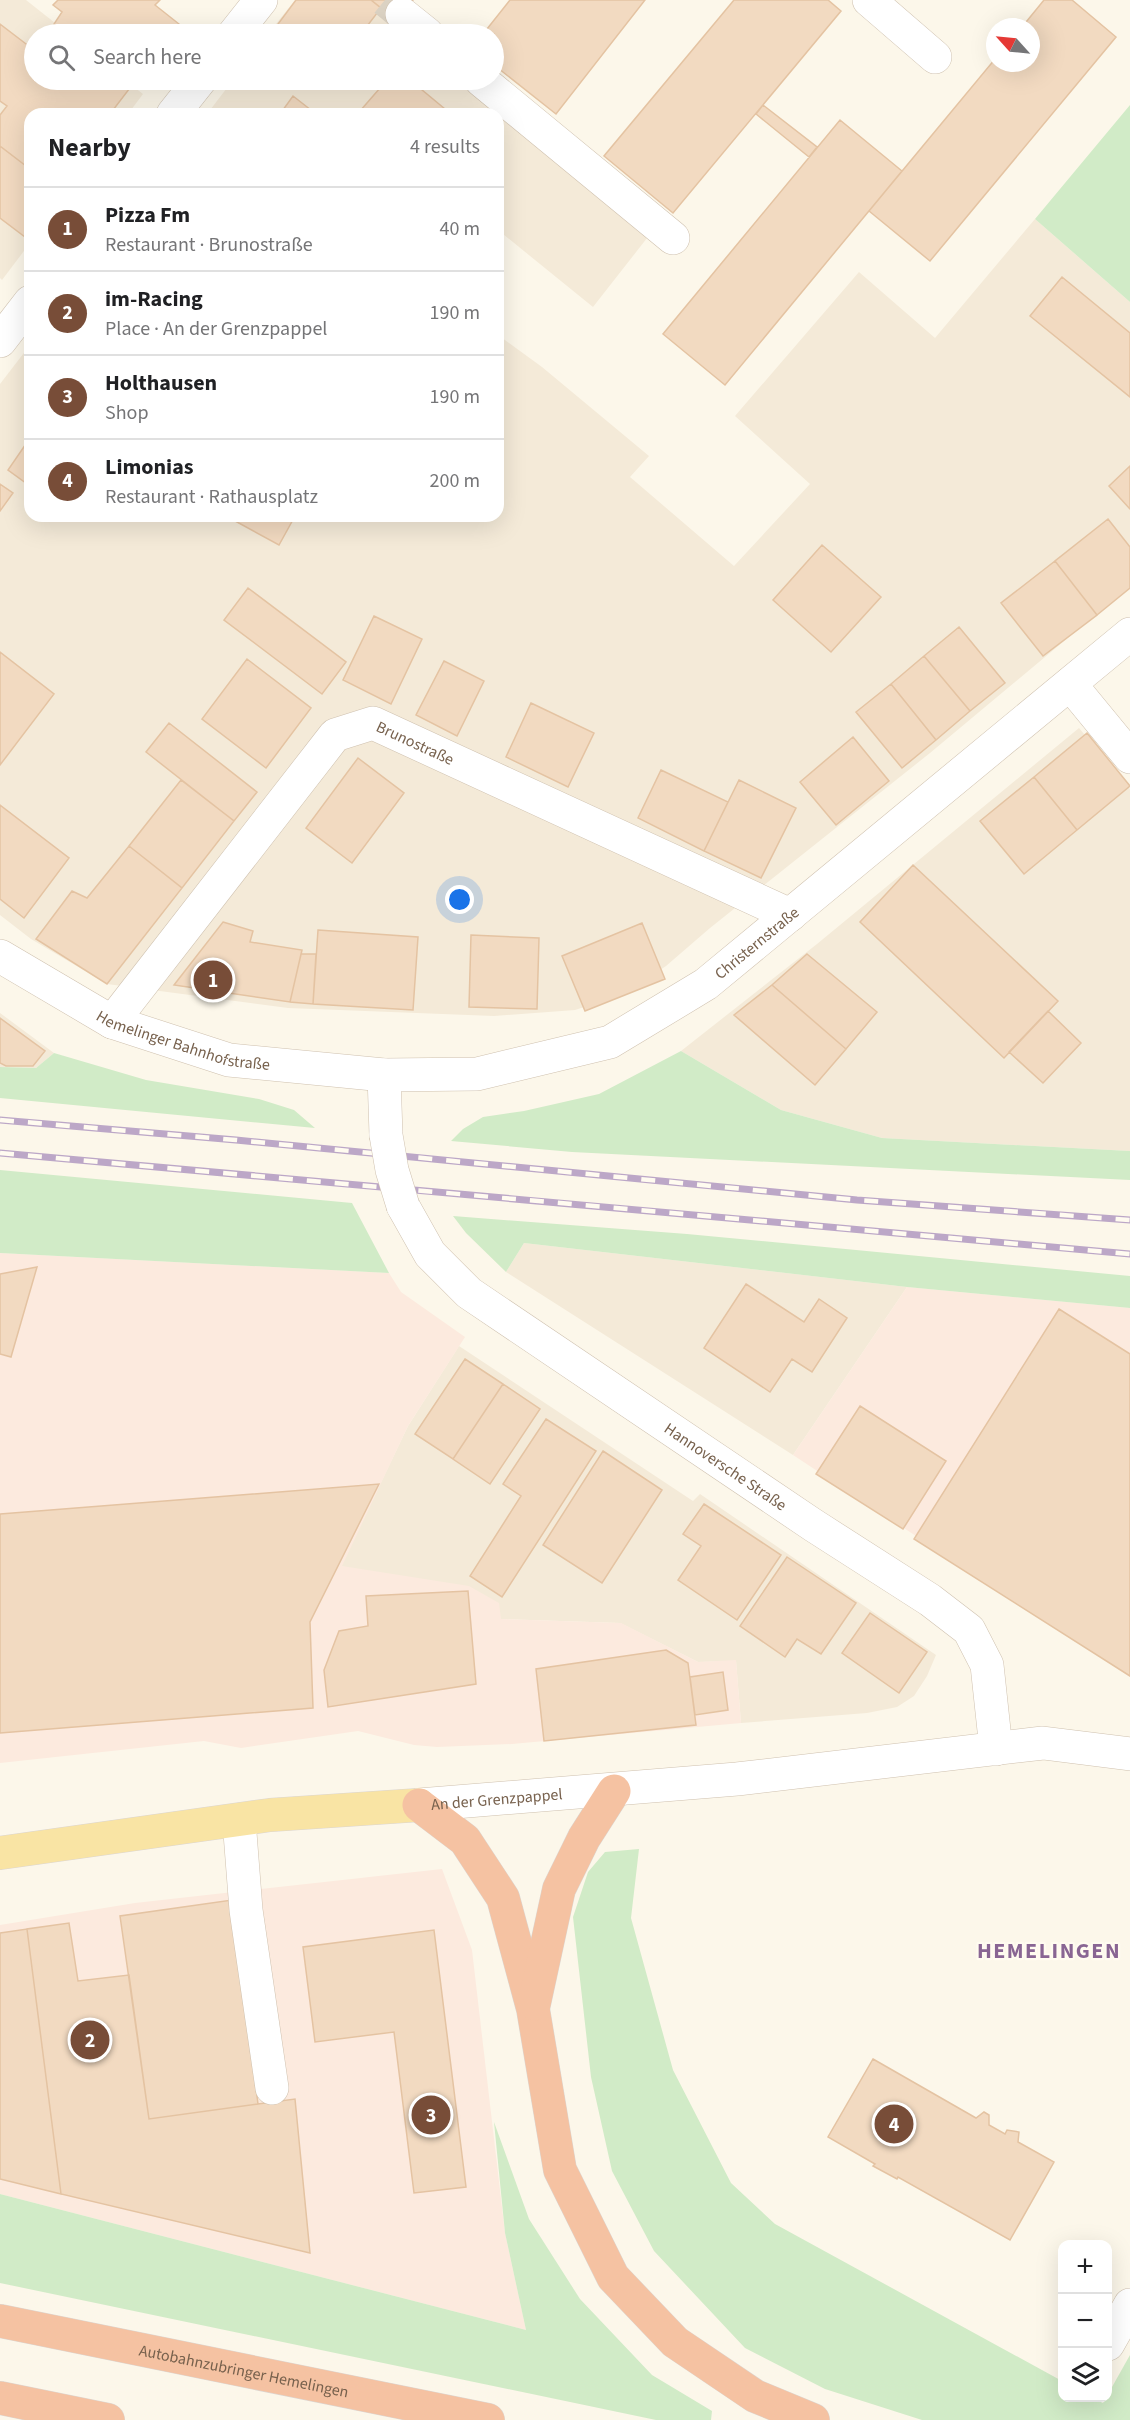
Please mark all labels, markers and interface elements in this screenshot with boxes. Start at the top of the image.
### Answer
north arrow [986,18,1040,72]
search box [24,24,504,90]
icon: search [45,41,78,74]
text: Search here [93,41,201,73]
text: Nearby [48,129,131,166]
text: 4 results [410,133,480,161]
text: Pizza Fm [105,199,190,231]
text: 1 [62,215,73,243]
text: 40 m [440,215,480,243]
text: Restaurant · Brunostraße [105,231,313,259]
text: im-Racing [105,283,203,315]
text: 2 [62,299,73,327]
text: 190 m [430,299,480,327]
text: Place · An der Grenzpappel [105,315,327,343]
text: Holthausen [105,367,217,399]
text: 3 [62,383,73,411]
text: 190 m [430,383,480,411]
text: Shop [105,399,149,427]
text: Limonias [105,451,194,483]
text: 4 [62,467,73,495]
text: 200 m [430,467,480,495]
text: Restaurant · Rathausplatz [105,483,318,511]
street label: Brunostraße [373,716,458,771]
your location [445,885,474,914]
street label: Christernstraße [710,902,804,985]
pin: 1 [194,958,232,1002]
street label: Hemelinger Bahnhofstraße [92,1005,271,1076]
street label: Hannoversche Straße [660,1418,791,1516]
street label: An der Grenzpappel [430,1783,563,1816]
district label: HEMELINGEN [977,1935,1121,1967]
pin: 2 [70,2018,110,2062]
pin: 3 [412,2092,450,2138]
pin: 4 [874,2102,914,2146]
map controls [1058,2240,1112,2402]
button: + [1058,2240,1112,2294]
button: − [1058,2294,1112,2348]
street label: Autobahnzubringer Hemelingen [137,2339,351,2403]
button: layers [1058,2348,1112,2402]

